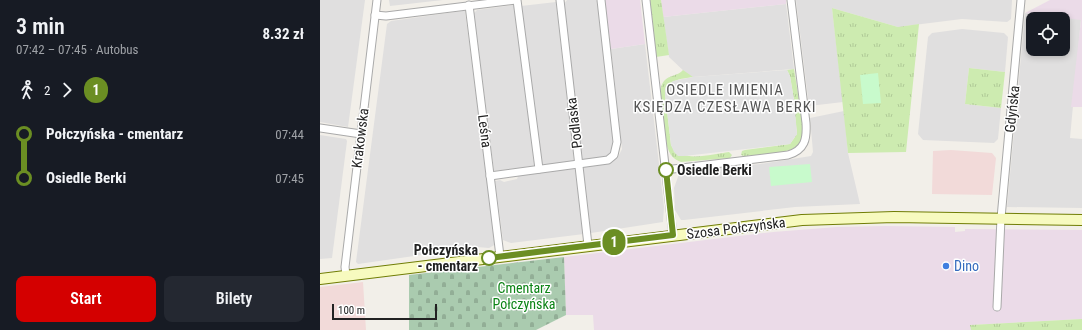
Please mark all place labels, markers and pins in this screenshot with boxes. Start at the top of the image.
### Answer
marker: Osiedle Berki [658,162,674,178]
place label: Osiedle Berki [677,162,752,178]
place label: Połczyńska - cmentarz [414,242,478,274]
marker: Połczyńska - cmentarz [481,250,497,266]
place label: Dino [954,258,979,274]
marker: Dino [941,261,951,271]

